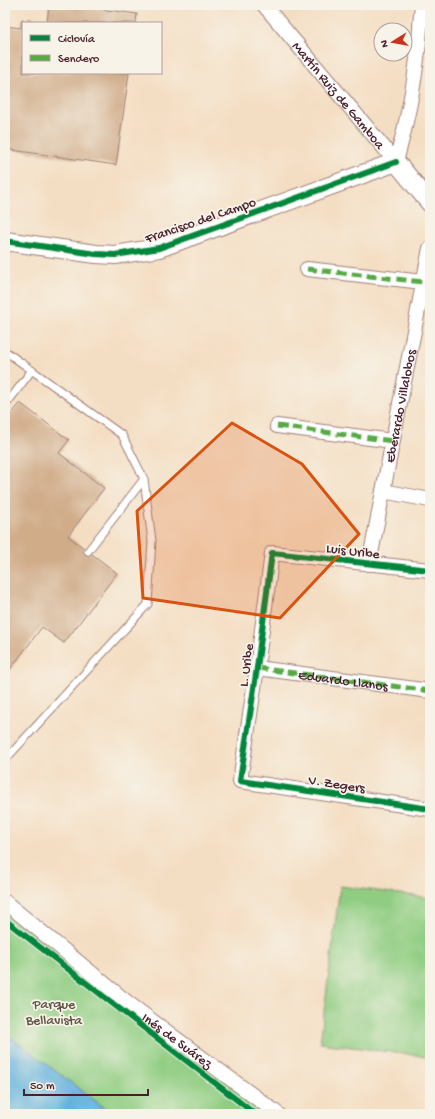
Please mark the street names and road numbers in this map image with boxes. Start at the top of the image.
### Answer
street label: Martín Ruiz de Gamboa [287,39,388,154]
street label: Francisco del Campo [142,194,258,249]
street label: Eberardo Villalobos [383,348,421,464]
street label: Luis Uribe [325,541,381,564]
street label: L. Uribe [236,642,259,688]
street label: Eduardo Llanos [297,668,390,696]
street label: V. Zegers [306,772,367,798]
street label: Inés de Suárez [138,1010,216,1074]

